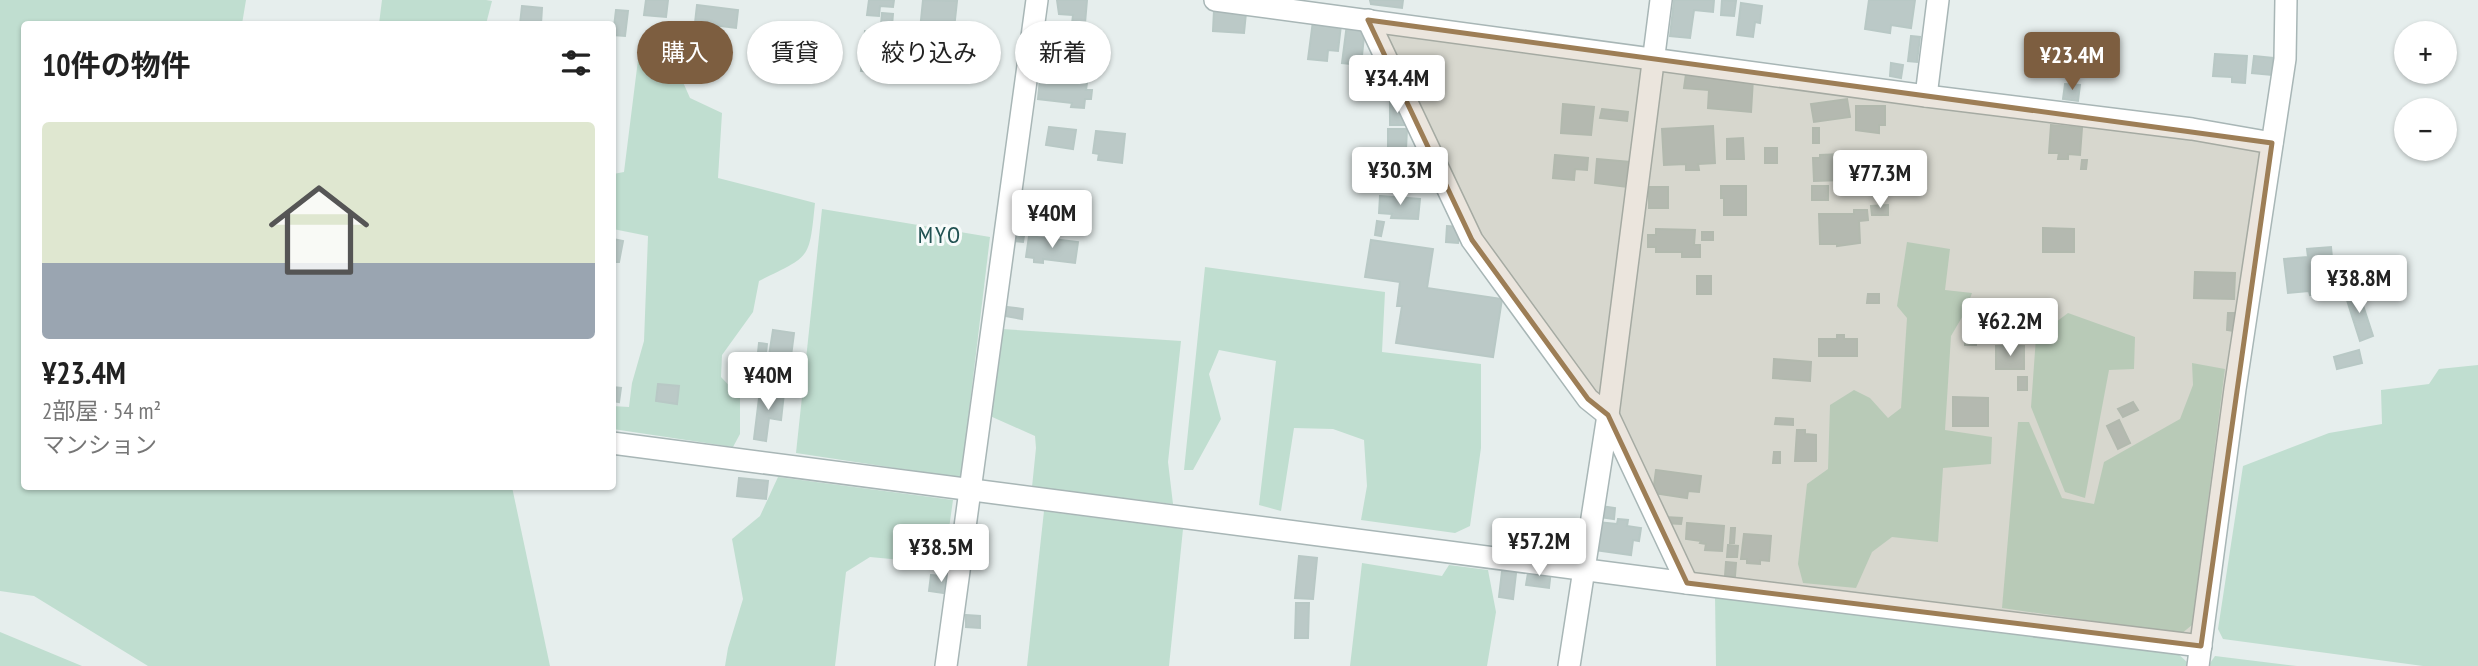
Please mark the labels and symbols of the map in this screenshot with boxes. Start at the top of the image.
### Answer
pin: ¥23.4M [2015,32,2129,92]
pin: ¥34.4M [1340,55,1454,115]
pin: ¥30.3M [1343,148,1457,207]
pin: ¥77.3M [1823,150,1937,210]
pin: ¥40M [1011,190,1093,250]
district label: MYO [918,219,962,250]
pin: ¥38.8M [2302,256,2416,315]
pin: ¥62.2M [1953,298,2067,358]
pin: ¥40M [727,352,809,412]
pin: ¥57.2M [1482,518,1596,578]
pin: ¥38.5M [884,524,998,584]

